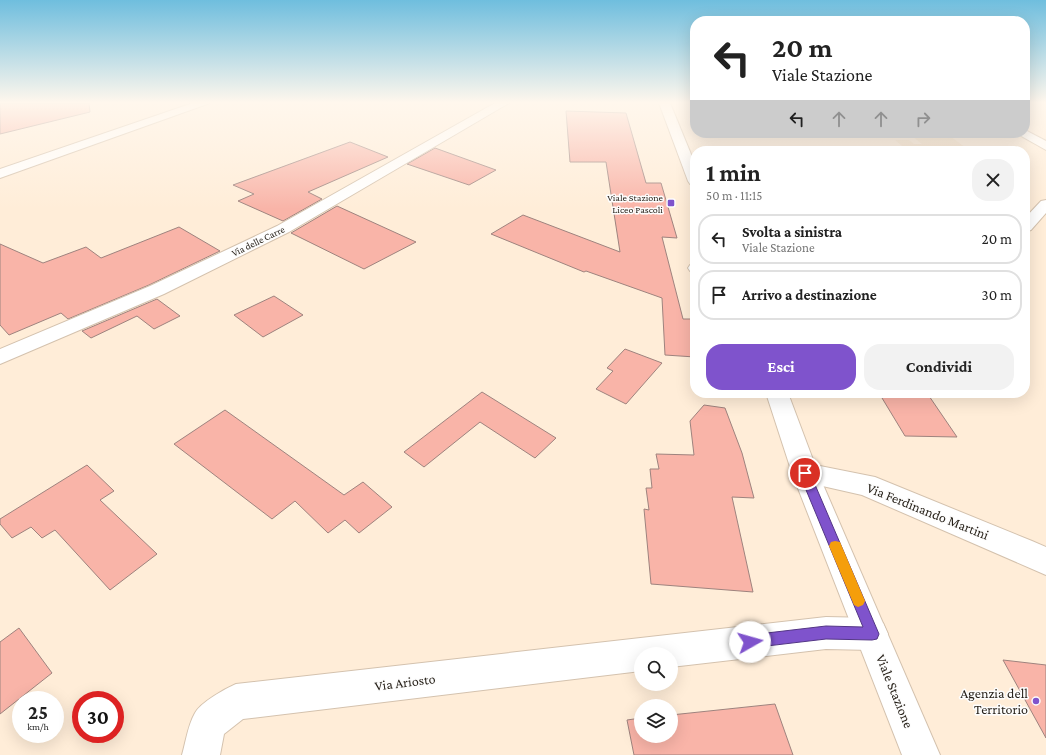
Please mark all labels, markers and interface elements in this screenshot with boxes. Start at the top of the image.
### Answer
icon: left [706,32,758,84]
text: 20 m [772,32,832,63]
text: Viale Stazione [772,65,873,85]
icon: left [786,108,808,130]
icon: ahead [828,108,850,130]
icon: ahead [870,108,892,130]
icon: right [912,108,934,130]
text: 1 min [706,159,761,186]
button: close [972,159,1014,201]
text: 50 m · 11:15 [706,188,762,203]
place label: Viale Stazione Liceo Pascoli [607,192,664,215]
marker: Viale Stazione Liceo Pascoli [666,198,676,208]
street label: Via delle Carre [230,223,287,259]
text: Svolta a sinistra [742,224,842,240]
icon: left [708,228,730,250]
text: 20 m [982,231,1012,247]
text: Viale Stazione [742,240,815,255]
icon: arrive [708,284,730,306]
text: Arrivo a destinazione [742,287,877,303]
text: 30 m [982,287,1012,303]
button: Esci [706,344,856,390]
button: Condividi [864,344,1014,390]
pin [788,456,822,490]
icon: arrive [794,462,816,484]
street label: Via Ferdinando Martini [865,479,992,543]
position arrow [729,621,771,663]
map controls [634,647,678,743]
button: search [634,647,678,691]
street label: Viale Stazione [873,652,917,730]
street label: Via Ariosto [374,670,436,694]
place label: Agenzia dell Territorio [960,685,1028,717]
speed limit sign: 30 [72,691,124,743]
marker: Agenzia dell Territorio [1031,696,1041,706]
button: layers [634,699,678,743]
text: 25 [28,701,48,723]
text: km/h [27,721,49,732]

